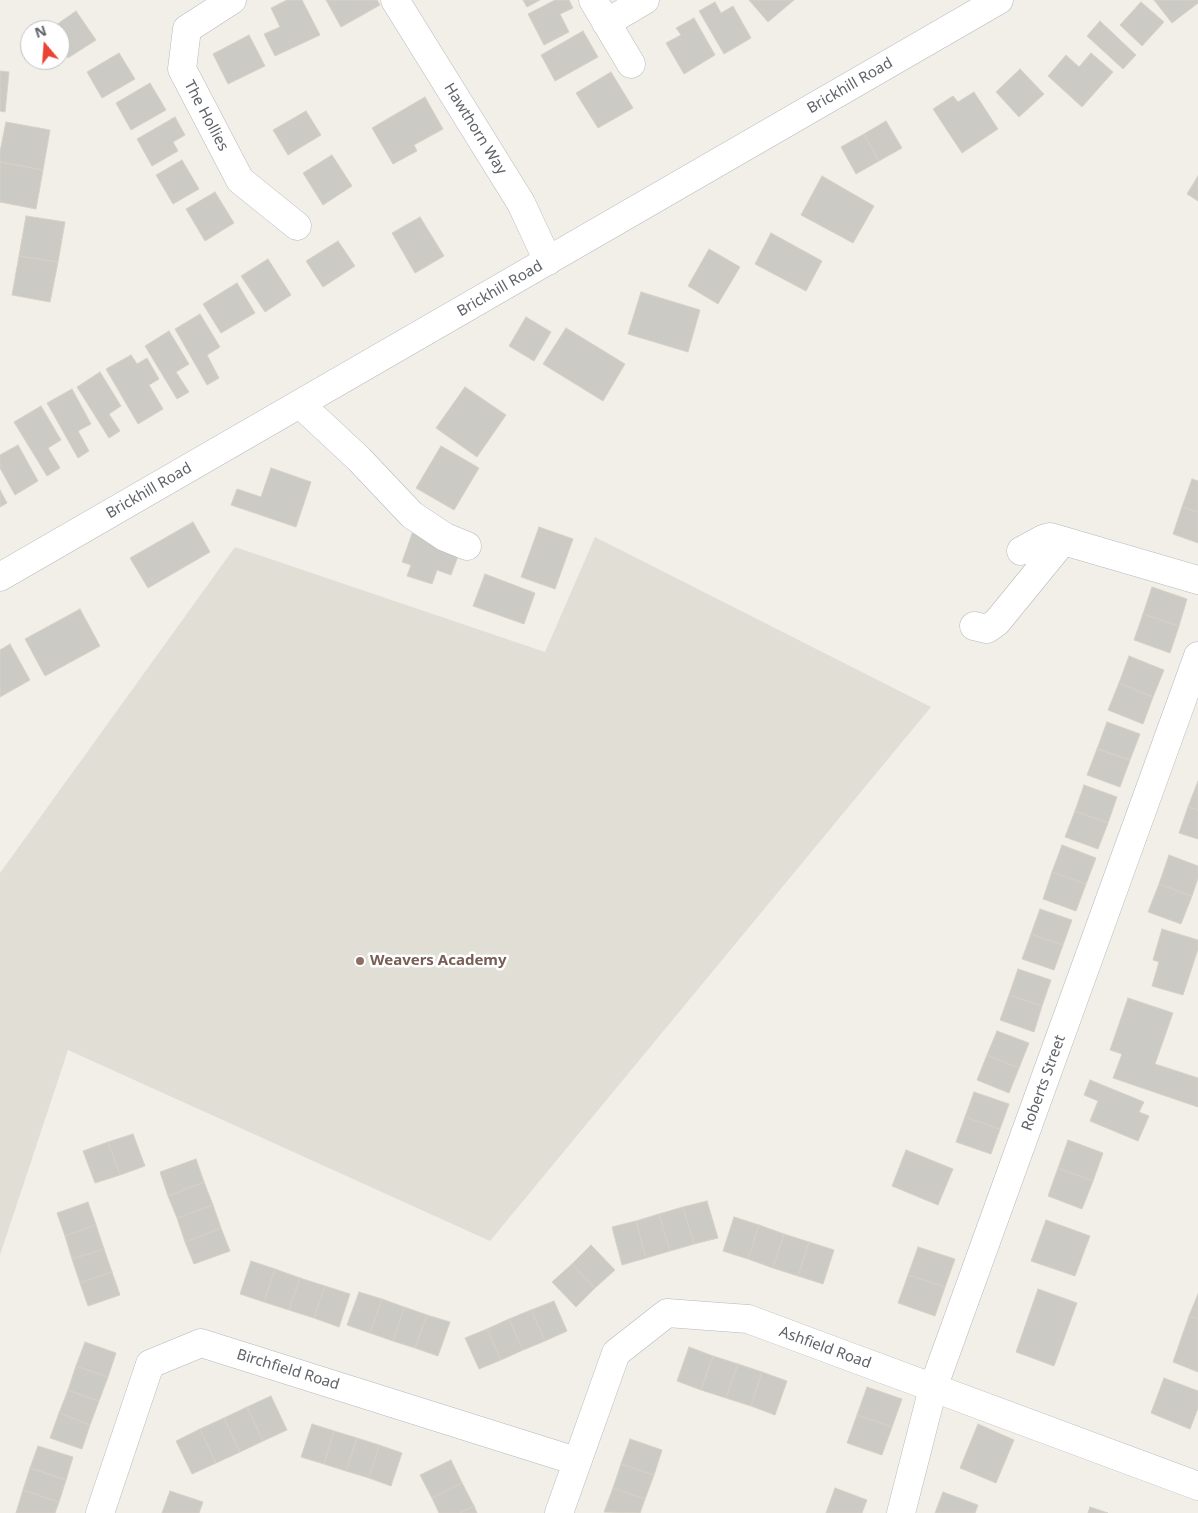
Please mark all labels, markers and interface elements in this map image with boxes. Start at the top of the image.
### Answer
north arrow [20,20,70,70]
text: N [32,20,49,42]
street label: Brickhill Road [804,54,896,118]
street label: The Hollies [180,78,232,154]
street label: Hawthorn Way [440,80,510,178]
street label: Brickhill Road [454,257,546,321]
street label: Brickhill Road [103,459,195,523]
place label: Weavers Academy [370,952,507,970]
marker: Weavers Academy [354,955,366,967]
street label: Roberts Street [1018,1033,1070,1133]
street label: Ashfield Road [777,1323,873,1373]
street label: Birchfield Road [234,1346,342,1394]

